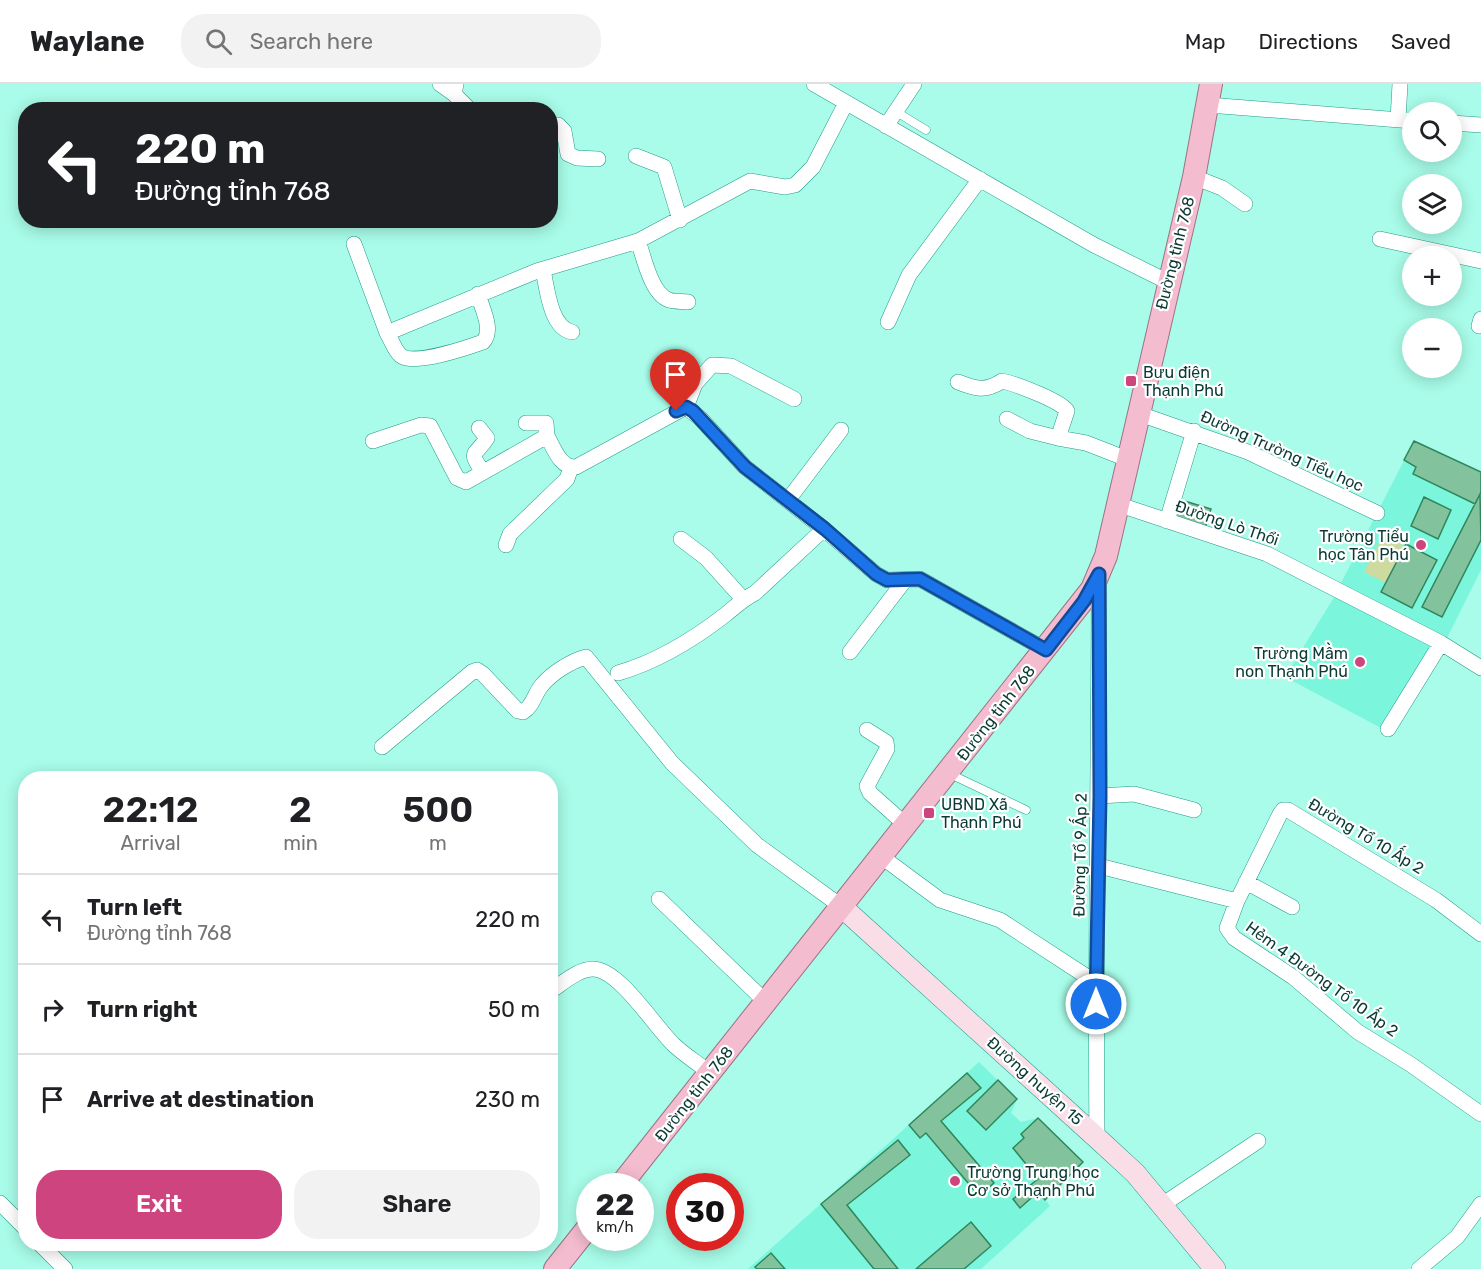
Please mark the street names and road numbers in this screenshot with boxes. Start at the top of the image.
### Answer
street label: Đường tỉnh 768 [1152,194,1198,312]
street label: Đường Trường Tiểu học [1198,406,1366,496]
street label: Đường Lò Thổi [1173,496,1281,550]
street label: Đường tỉnh 768 [953,661,1039,765]
street label: Đường Tổ 10 Ấp 2 [1305,792,1428,878]
street label: Đường Tổ 9 Ấp 2 [1067,793,1091,917]
street label: Hẻm 4 Đường Tổ 10 Ấp 2 [1242,916,1403,1041]
street label: Đường huyện 15 [983,1033,1087,1129]
street label: Đường tỉnh 768 [651,1042,737,1146]

